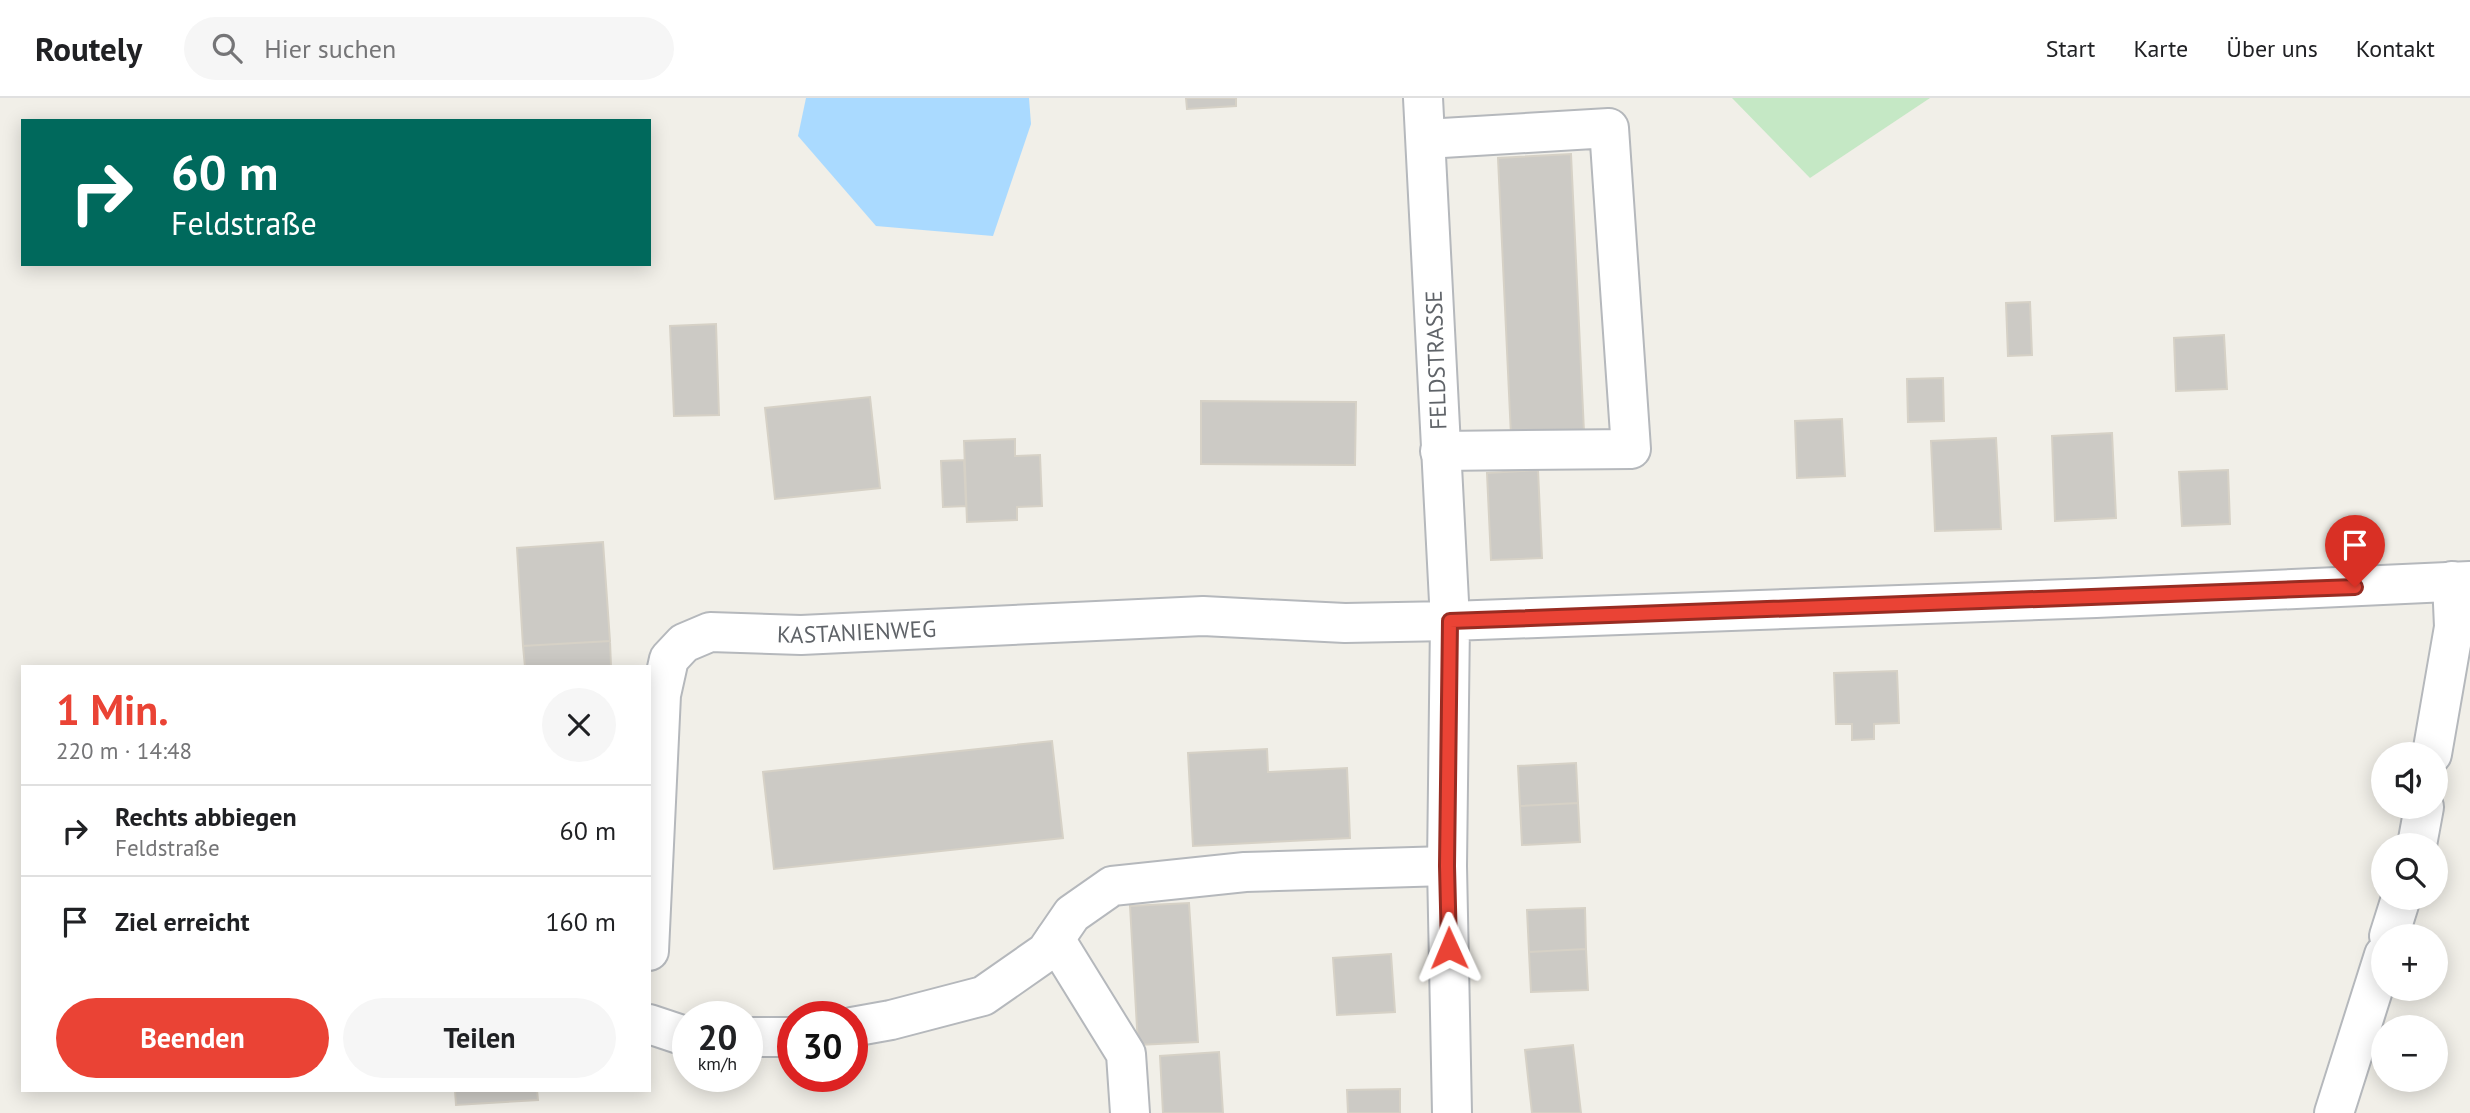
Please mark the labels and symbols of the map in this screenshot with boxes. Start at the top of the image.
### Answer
street label: FELDSTRASSE [1419,290,1452,430]
pin [2325,515,2385,587]
street label: KASTANIENWEG [777,614,937,649]
position arrow [1412,911,1486,985]
speed limit sign: 30 [777,1001,868,1092]

